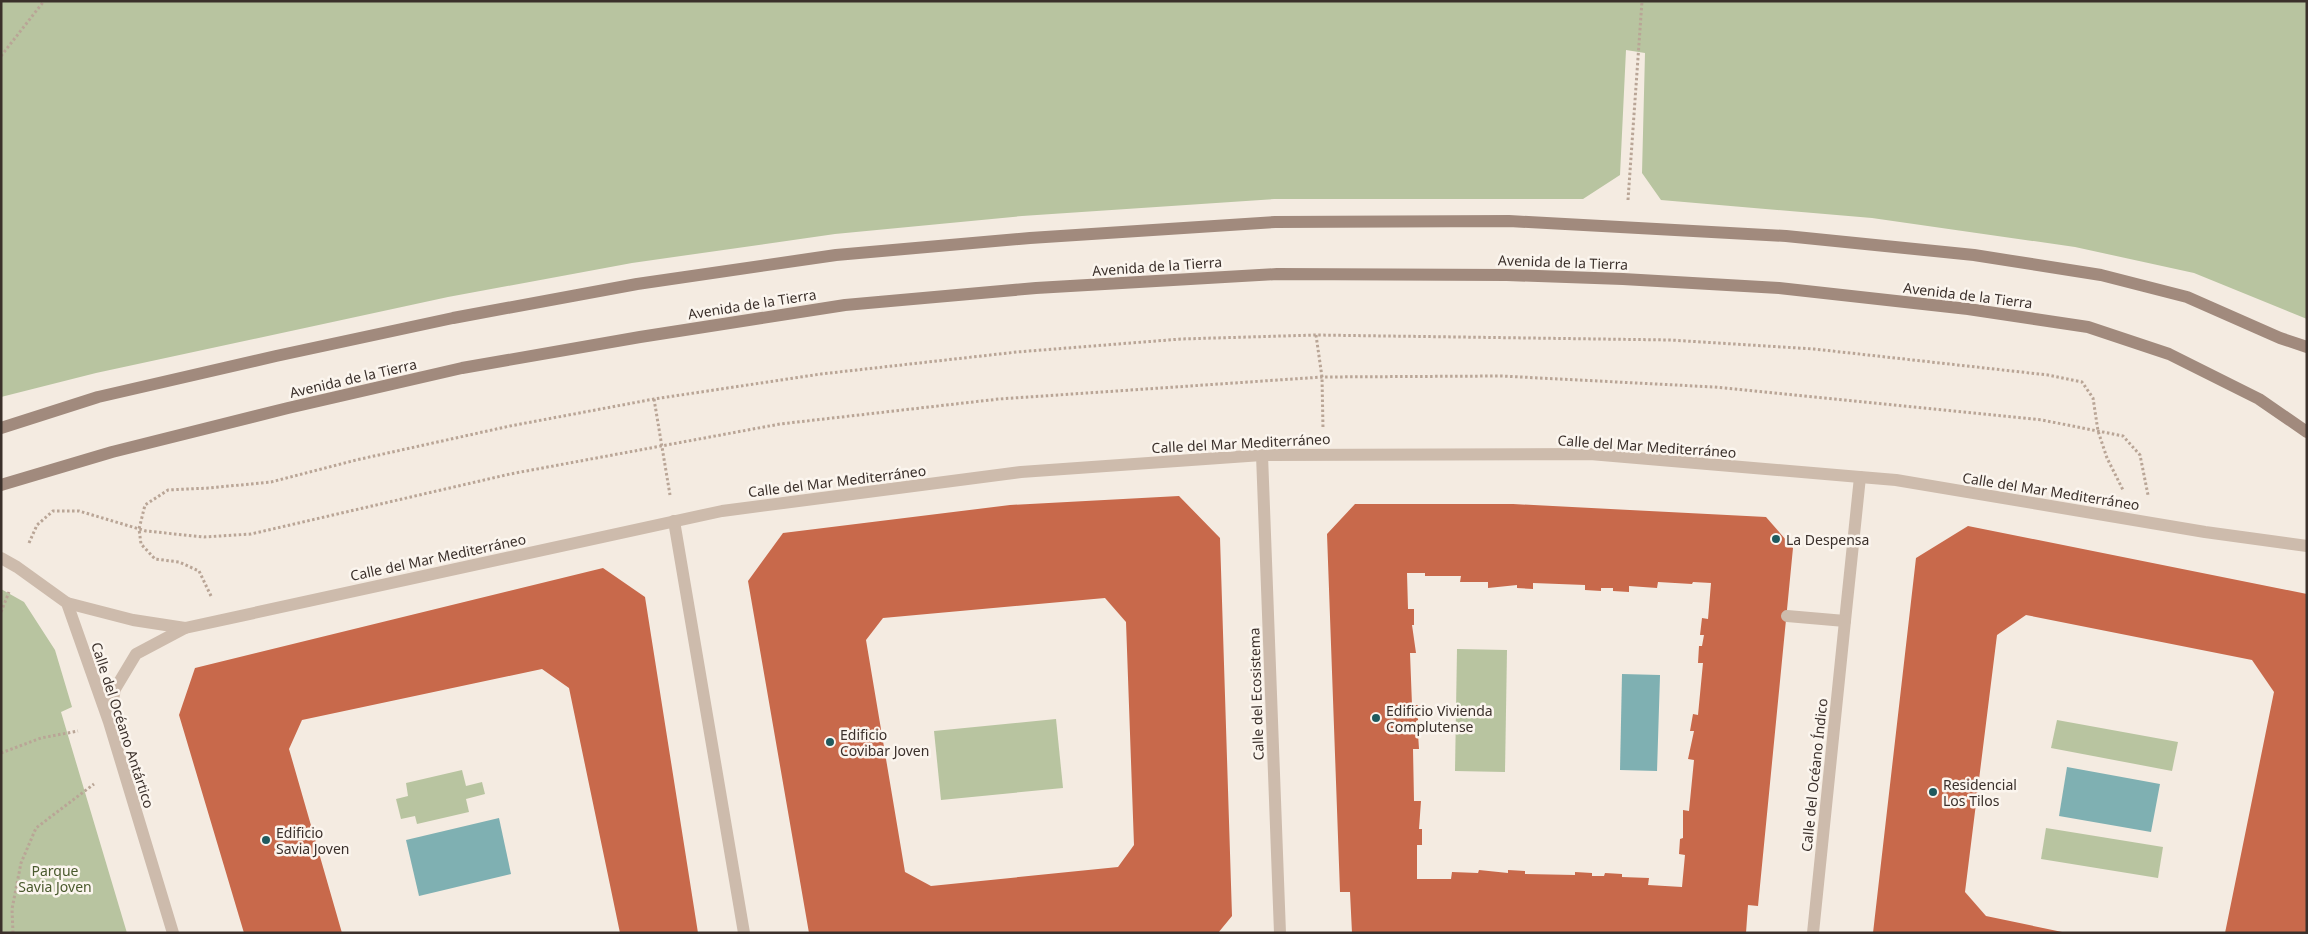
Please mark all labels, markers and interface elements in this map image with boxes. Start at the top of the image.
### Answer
street label: Avenida de la Tierra [1498,250,1628,274]
street label: Avenida de la Tierra [1091,252,1223,280]
street label: Avenida de la Tierra [1902,278,2034,312]
street label: Avenida de la Tierra [686,284,818,324]
street label: Avenida de la Tierra [288,354,418,402]
street label: Calle del Mar Mediterráneo [1151,429,1331,457]
street label: Calle del Mar Mediterráneo [1557,430,1737,462]
street label: Calle del Mar Mediterráneo [747,461,927,501]
street label: Calle del Mar Mediterráneo [1961,468,2141,514]
street label: Calle del Mar Mediterráneo [348,529,528,585]
place label: La Despensa [1786,530,1869,549]
marker: La Despensa [1770,533,1782,545]
street label: Calle del Ecosistema [1244,627,1268,761]
street label: Calle del Océano Antártico [87,640,159,810]
street label: Calle del Océano Índico [1796,697,1832,853]
place label: Edificio Vivienda Complutense [1386,701,1493,736]
marker: Edificio Vivienda Complutense [1370,712,1382,724]
place label: Edificio Covibar Joven [840,725,929,760]
marker: Edificio Covibar Joven [824,736,836,748]
place label: Residencial Los Tilos [1943,775,2017,810]
marker: Residencial Los Tilos [1927,786,1939,798]
place label: Edificio Savia Joven [276,823,349,858]
marker: Edificio Savia Joven [260,834,272,846]
park label: Parque Savia Joven [18,861,92,896]

